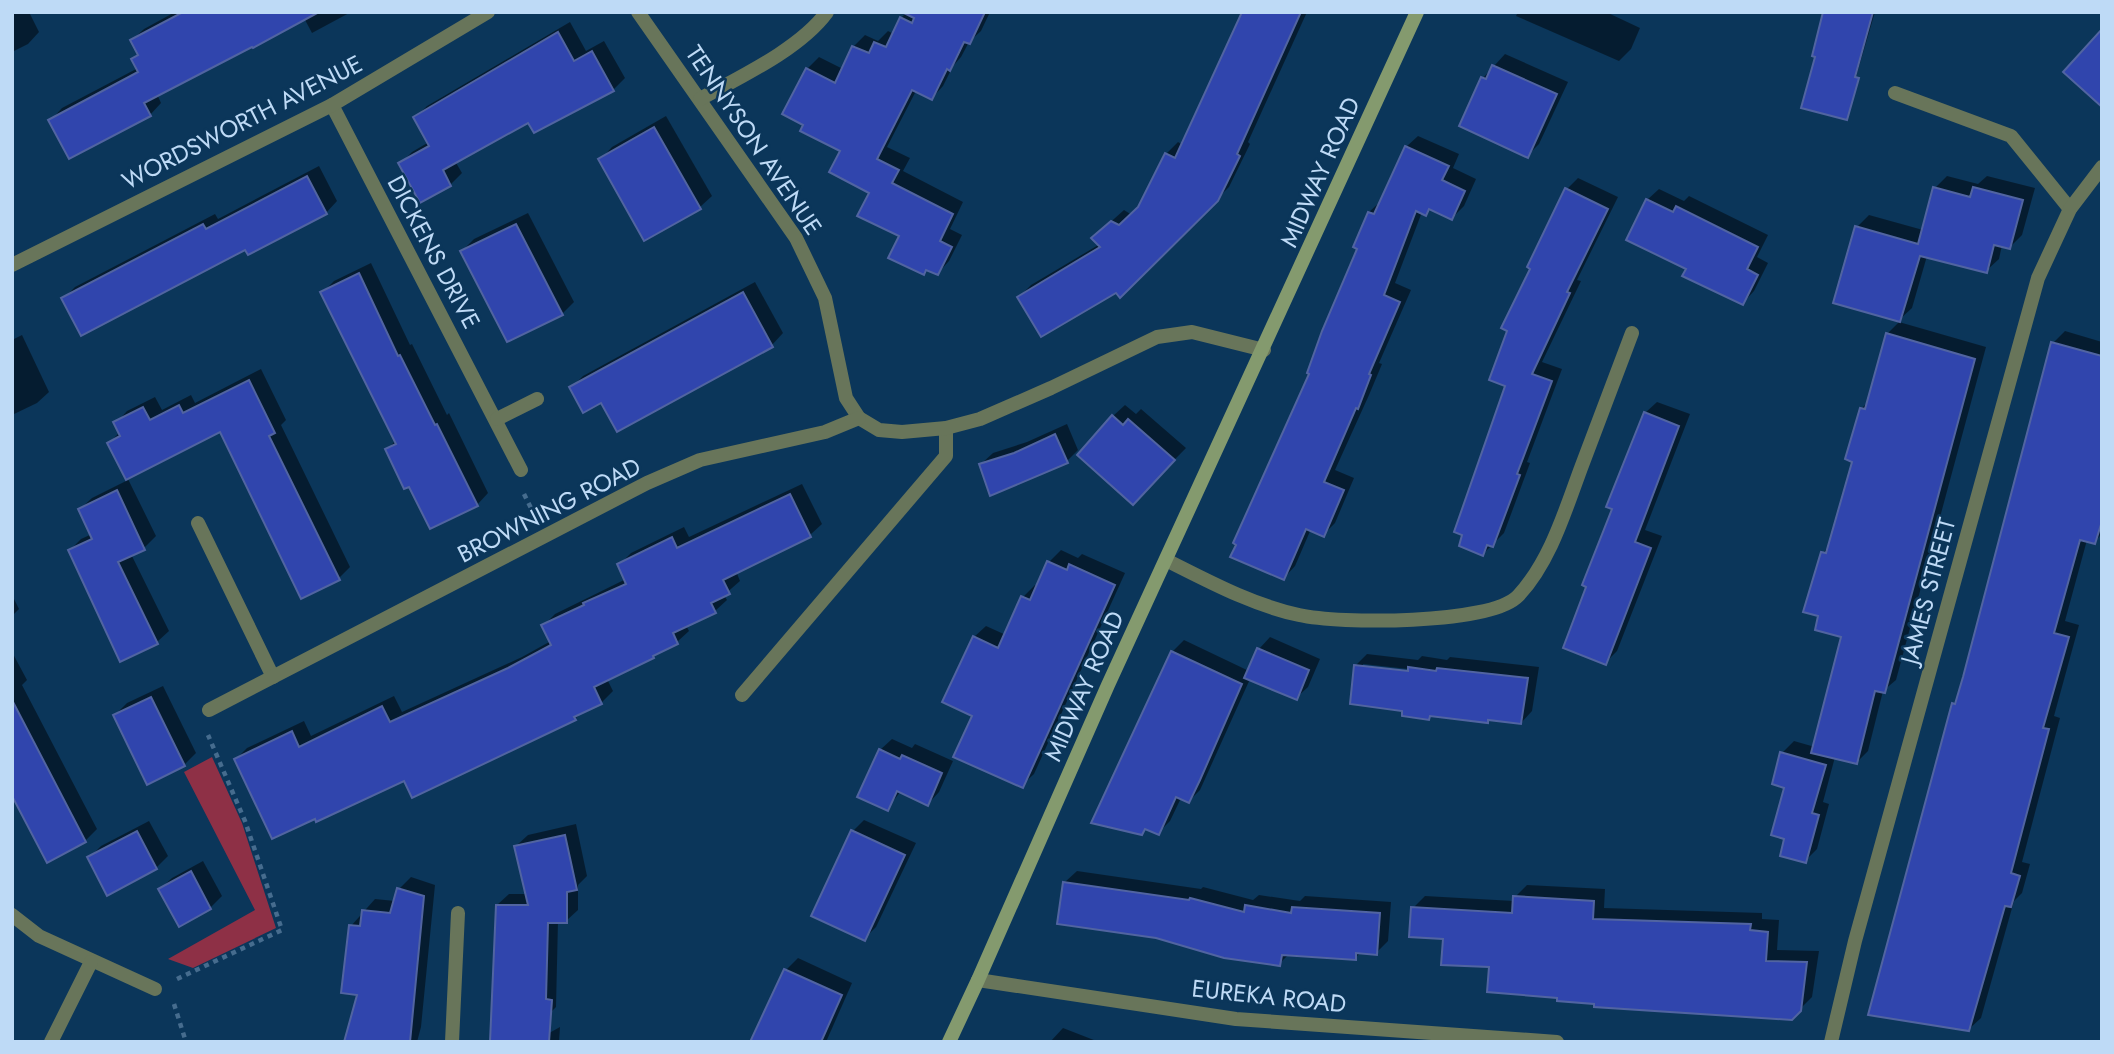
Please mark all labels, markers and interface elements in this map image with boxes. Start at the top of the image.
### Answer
street label: TENNYSON AVENUE [677,38,831,242]
street label: WORDSWORTH AVENUE [116,46,368,198]
street label: MIDWAY ROAD [1271,91,1369,253]
street label: DICKENS DRIVE [379,169,489,335]
street label: BROWNING ROAD [451,449,647,571]
street label: JAMES STREET [1891,514,1964,671]
street label: MIDWAY ROAD [1035,605,1133,767]
street label: EUREKA ROAD [1190,970,1348,1022]

